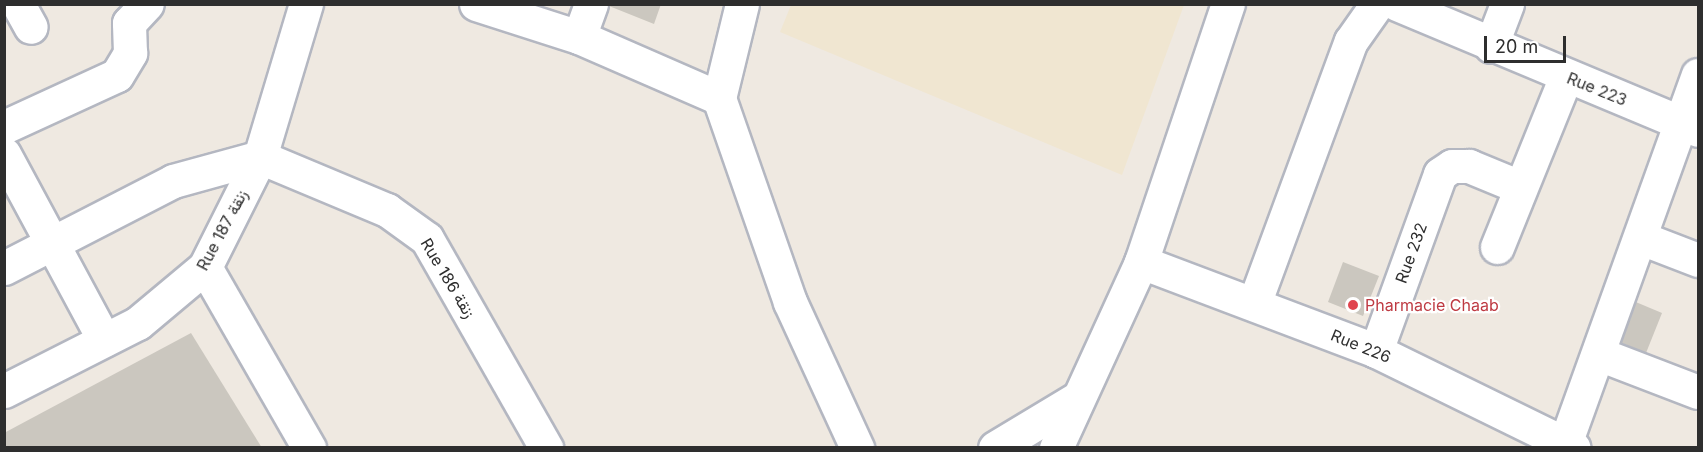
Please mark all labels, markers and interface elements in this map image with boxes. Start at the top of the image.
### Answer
scale bar [1487,24,1570,62]
text: 20 m [1495,36,1538,57]
street label: Rue 223 [1564,68,1630,110]
street label: Rue 187 زنقة [193,186,251,274]
street label: Rue 232 [1391,220,1431,286]
street label: Rue 186 زنقة [417,235,479,321]
place label: Pharmacie Chaab [1365,295,1499,315]
marker: Pharmacie Chaab [1346,298,1360,312]
street label: Rue 226 [1328,325,1394,367]

